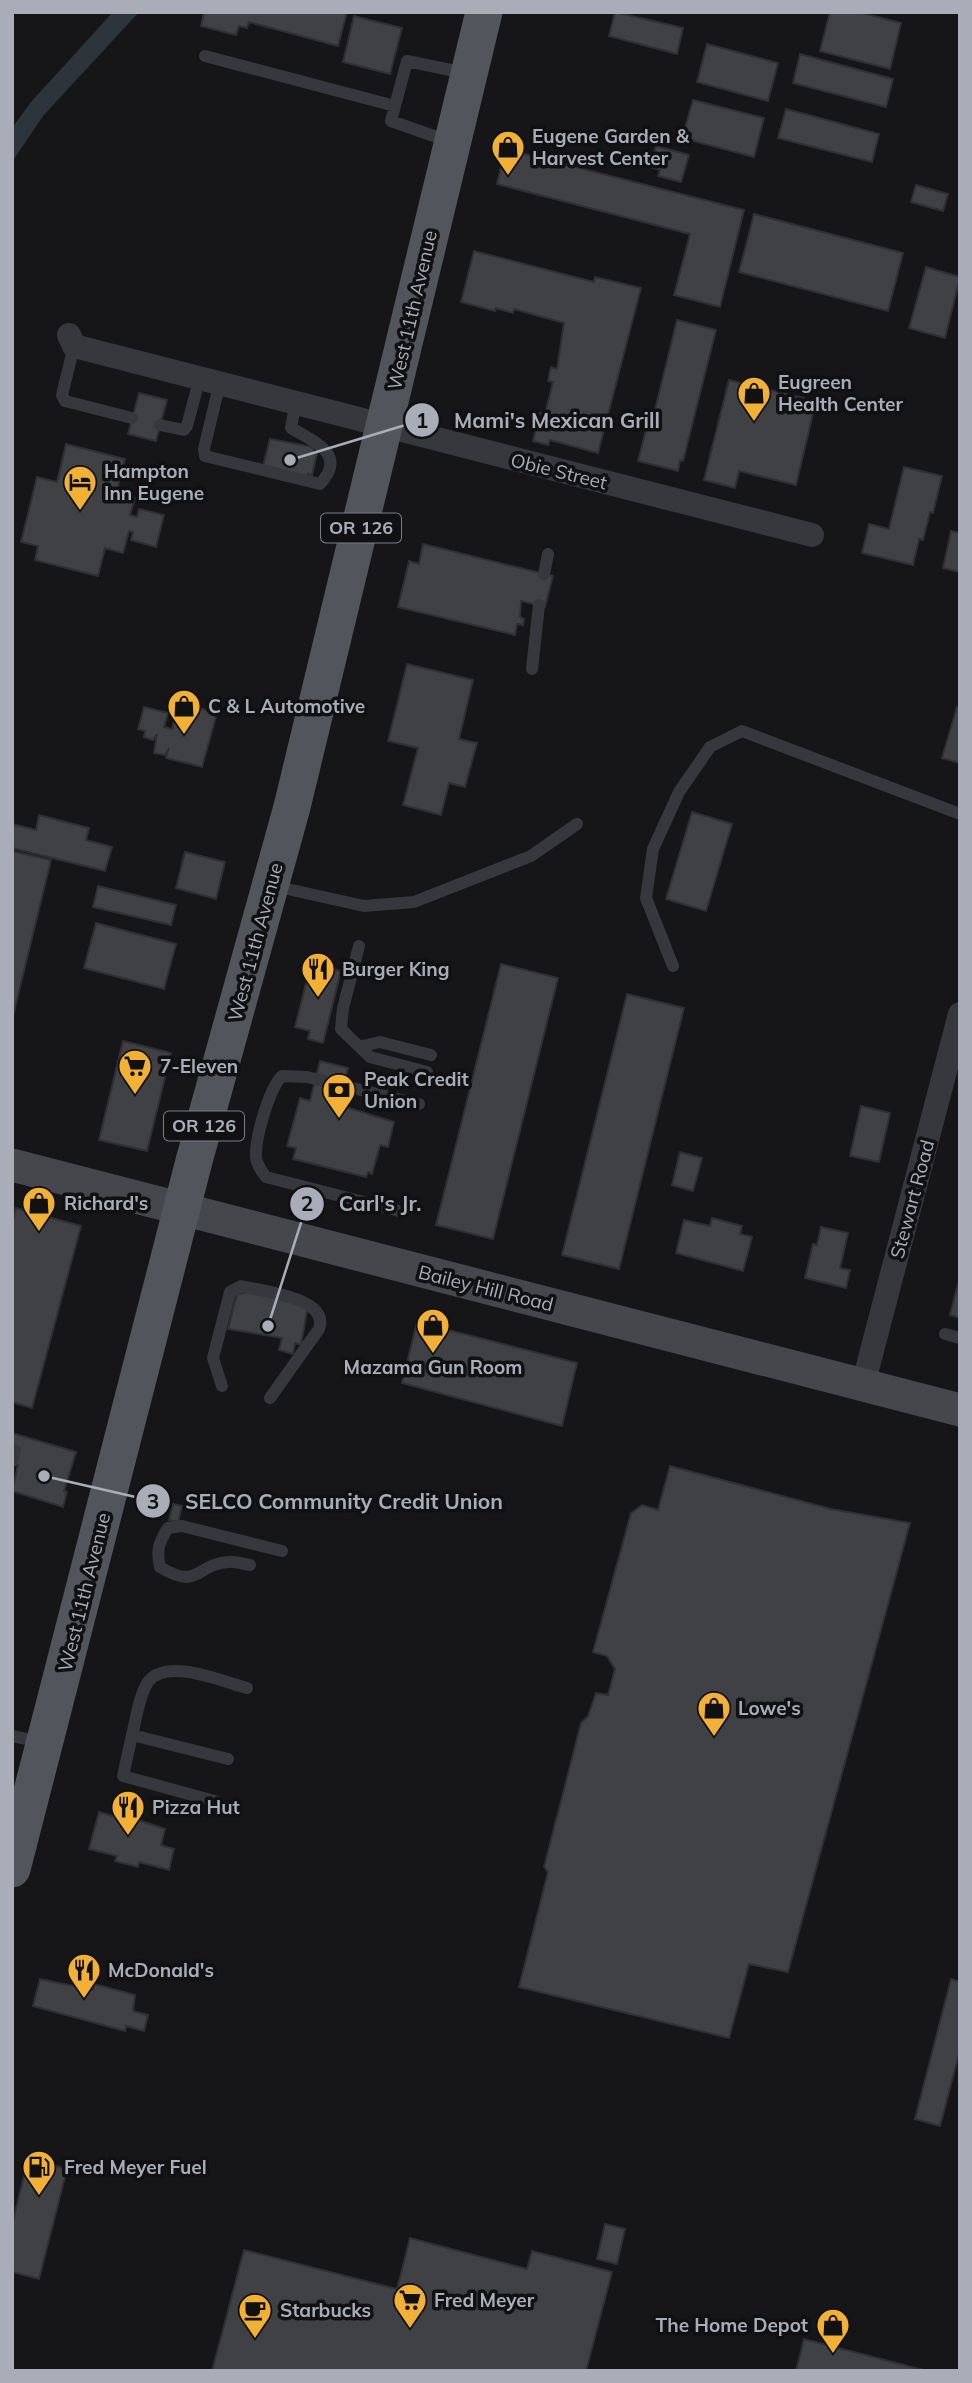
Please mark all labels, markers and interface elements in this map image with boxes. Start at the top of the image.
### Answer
place label: Eugene Garden & Harvest Center [532,124,690,170]
shop icon: Eugene Garden & Harvest Center [489,128,527,177]
street label: West 11th Avenue [382,228,442,392]
place label: Eugreen Health Center [778,370,903,416]
shop icon: Eugreen Health Center [735,374,773,423]
callout: Mami's Mexican Grill [405,399,674,441]
text: 1 [416,407,428,433]
text: Mami's Mexican Grill [454,407,660,433]
street label: Obie Street [508,447,610,495]
place label: Hampton Inn Eugene [104,459,204,505]
hotel icon: Hampton Inn Eugene [61,463,99,512]
road number: OR 126 [321,514,401,542]
shop icon: C & L Automotive [165,687,203,736]
place label: C & L Automotive [208,694,365,718]
street label: West 11th Avenue [222,860,288,1024]
restaurant icon: Burger King [299,950,337,999]
place label: Burger King [342,957,450,981]
supermarket icon: 7-Eleven [116,1047,154,1096]
place label: 7-Eleven [160,1054,238,1078]
place label: Peak Credit Union [364,1067,469,1113]
bank icon: Peak Credit Union [320,1071,358,1120]
road number: OR 126 [164,1112,244,1140]
street label: Stewart Road [885,1137,939,1261]
callout: Carl's Jr. [290,1183,436,1225]
shop icon: Richard's [20,1184,58,1233]
text: 2 [301,1190,313,1216]
text: Carl's Jr. [339,1190,421,1216]
place label: Richard's [64,1191,148,1215]
street label: Bailey Hill Road [416,1260,556,1316]
shop icon: Mazama Gun Room [414,1306,452,1355]
place label: Mazama Gun Room [344,1355,522,1379]
callout: SELCO Community Credit Union [136,1480,517,1522]
text: 3 [147,1488,159,1514]
text: SELCO Community Credit Union [185,1488,503,1514]
street label: West 11th Avenue [53,1510,115,1674]
shop icon: Lowe's [695,1689,733,1738]
place label: Lowe's [738,1696,801,1720]
restaurant icon: Pizza Hut [109,1788,147,1837]
place label: Pizza Hut [152,1795,240,1819]
restaurant icon: McDonald's [65,1951,103,2000]
place label: McDonald's [108,1958,214,1982]
fuel station icon: Fred Meyer Fuel [20,2148,58,2197]
place label: Fred Meyer Fuel [64,2155,207,2179]
supermarket icon: Fred Meyer [391,2281,429,2330]
place label: Fred Meyer [434,2288,535,2312]
cafe icon: Starbucks [236,2291,274,2340]
place label: Starbucks [280,2298,371,2322]
shop icon: The Home Depot [814,2306,852,2355]
place label: The Home Depot [655,2313,808,2337]

